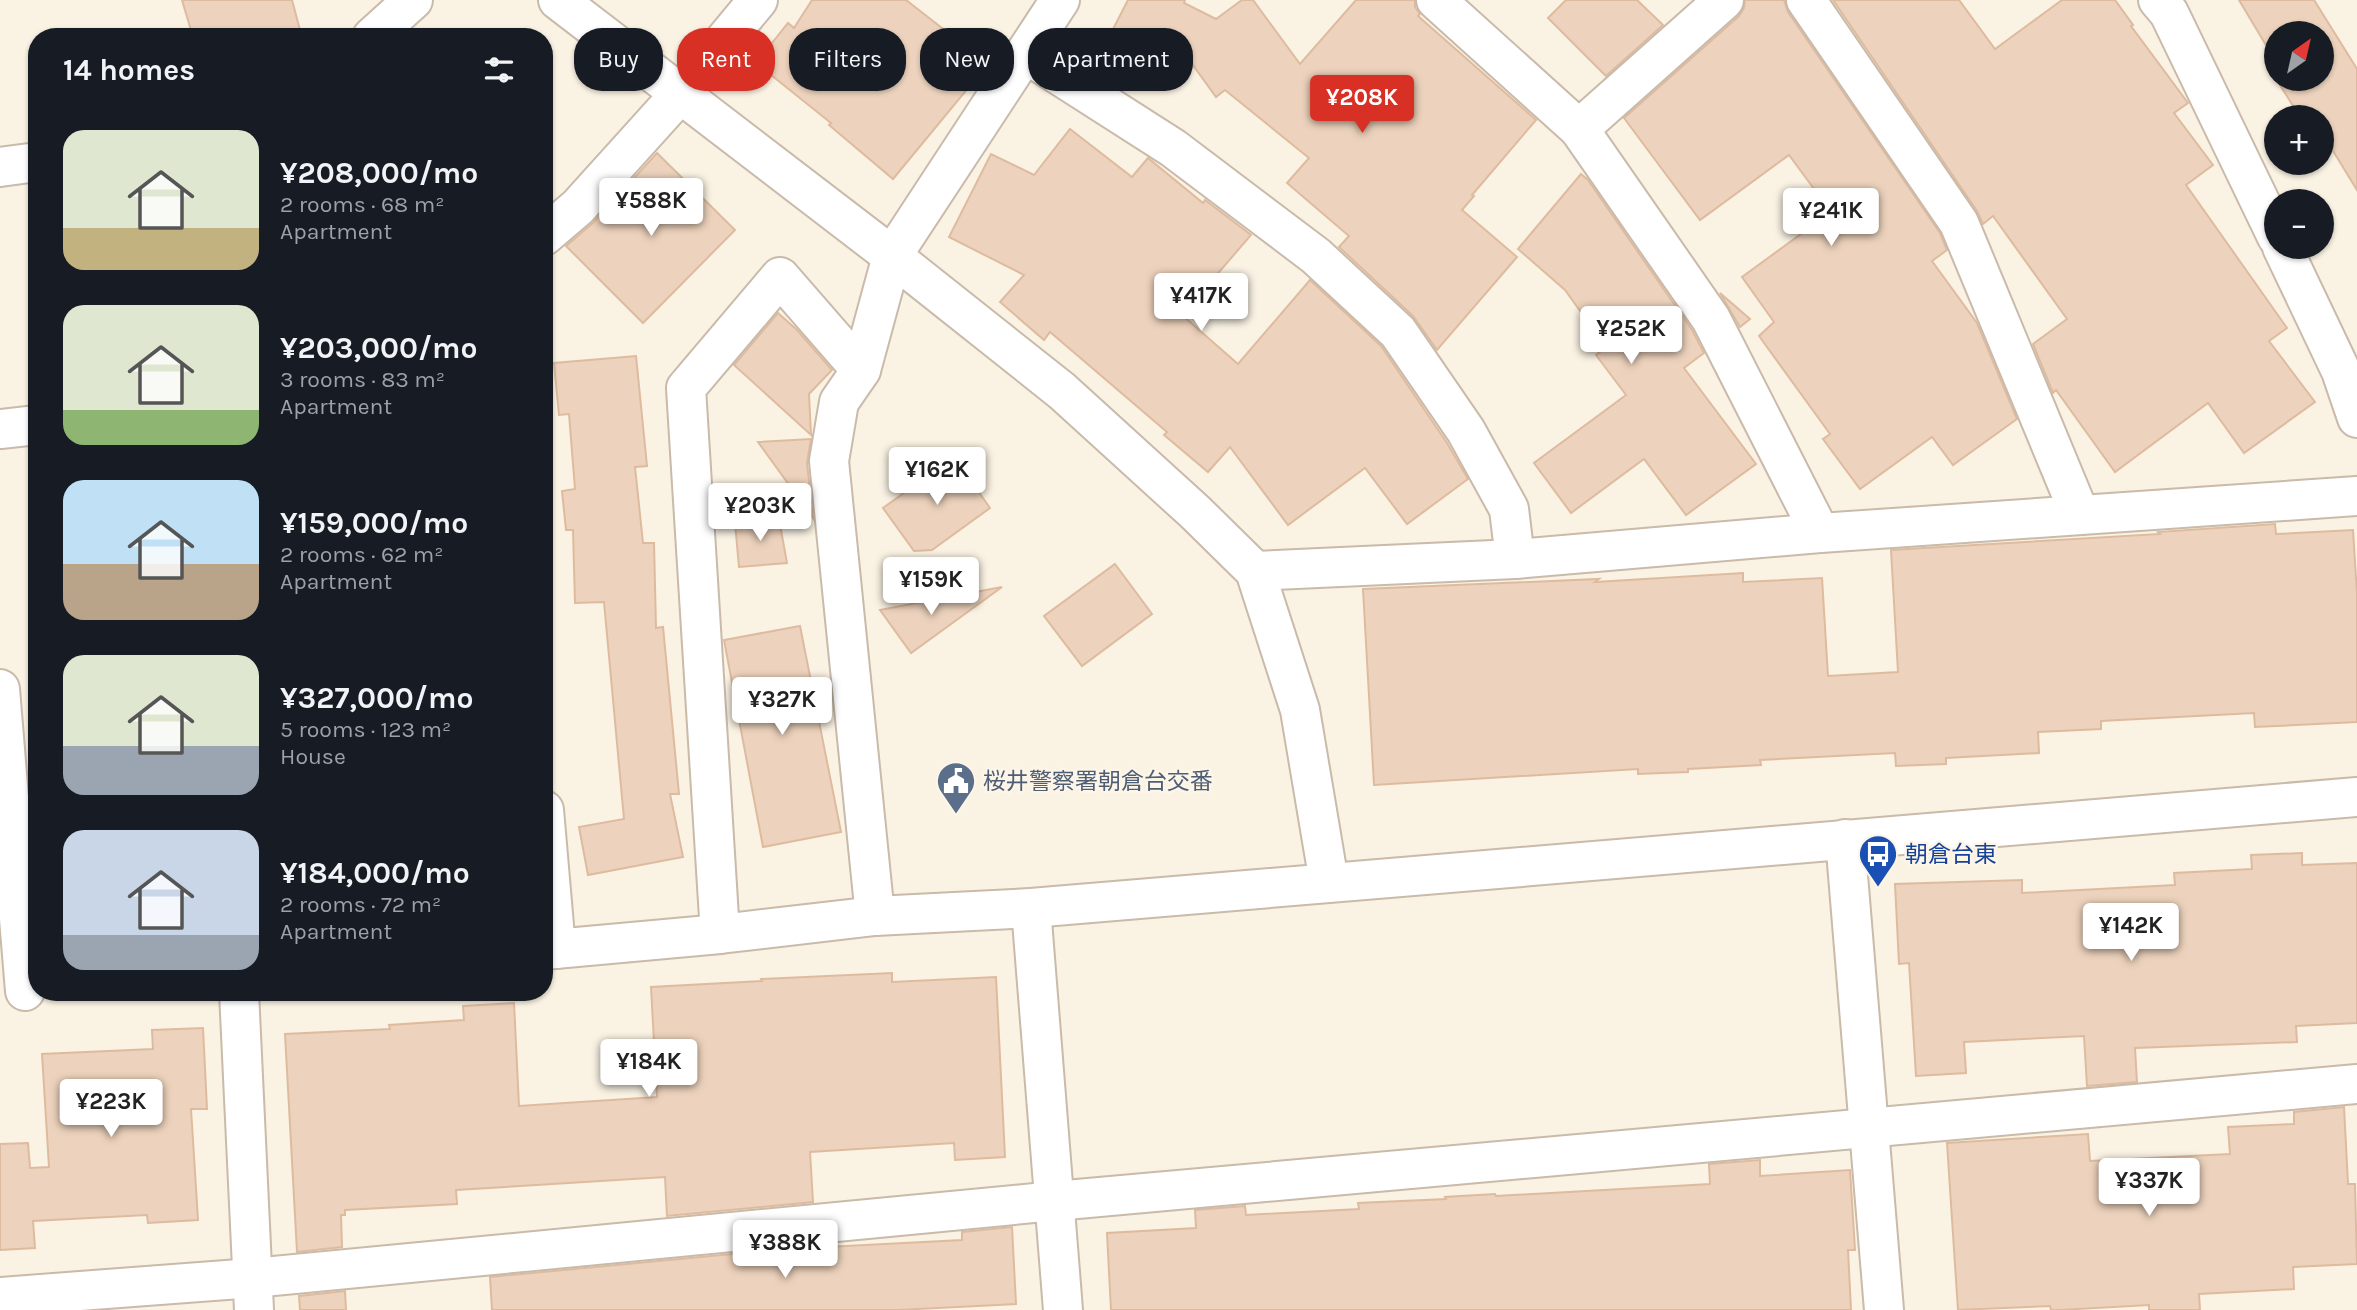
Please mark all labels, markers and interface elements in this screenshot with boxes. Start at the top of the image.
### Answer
north arrow [2264,21,2334,91]
map controls [2264,21,2334,259]
chip: Buy [574,28,663,91]
chip: Rent [677,28,775,91]
chip: Filters [789,28,906,91]
chip: New [920,28,1014,91]
chip: Apartment [1028,28,1193,91]
icon: filters [480,51,518,89]
text: 14 homes [63,52,195,88]
pin: ¥208K [1313,76,1411,135]
text: ¥208K [1326,84,1398,111]
button: + [2264,105,2334,175]
text: ¥208,000/mo [280,155,478,191]
icon: home [119,158,203,242]
pin: ¥588K [602,178,700,238]
text: ¥588K [615,187,687,214]
pin: ¥241K [1782,188,1880,248]
button: − [2264,189,2334,259]
text: 2 rooms · 68 m² [280,191,444,218]
text: ¥241K [1799,197,1863,224]
text: Apartment [280,218,392,245]
pin: ¥417K [1152,274,1250,333]
text: ¥417K [1170,282,1232,309]
pin: ¥252K [1582,306,1680,366]
text: ¥252K [1596,315,1666,342]
text: ¥203,000/mo [280,330,478,366]
icon: home [119,333,203,417]
text: 3 rooms · 83 m² [280,366,445,393]
text: Apartment [280,393,392,420]
pin: ¥162K [888,448,986,507]
text: ¥162K [905,456,969,483]
pin: ¥203K [711,484,809,543]
text: ¥203K [724,492,796,519]
text: ¥159,000/mo [280,505,468,541]
icon: home [119,508,203,592]
text: 2 rooms · 62 m² [280,541,444,568]
pin: ¥159K [882,558,980,617]
text: ¥159K [899,566,963,593]
text: Apartment [280,568,392,595]
pin: ¥327K [733,678,831,737]
text: ¥327,000/mo [280,680,473,716]
icon: home [119,683,203,767]
text: ¥327K [748,686,816,713]
text: 5 rooms · 123 m² [280,716,451,743]
text: House [280,743,346,770]
public building icon: 桜井警察署朝倉台交番 [935,760,977,815]
place label: 桜井警察署朝倉台交番 [983,768,1213,795]
bus stop icon: 朝倉台東 [1857,833,1899,888]
place label: 朝倉台東 [1905,841,1997,868]
text: ¥184,000/mo [280,855,470,891]
icon: home [119,858,203,942]
text: 2 rooms · 72 m² [280,891,441,918]
pin: ¥142K [2082,904,2180,963]
text: ¥142K [2099,912,2163,939]
text: Apartment [280,918,392,945]
pin: ¥184K [600,1040,698,1099]
text: ¥184K [616,1048,682,1075]
pin: ¥223K [62,1080,160,1139]
text: ¥223K [76,1088,146,1115]
pin: ¥337K [2100,1158,2198,1218]
text: ¥337K [2115,1167,2183,1194]
pin: ¥388K [736,1220,834,1280]
text: ¥388K [749,1229,821,1256]

